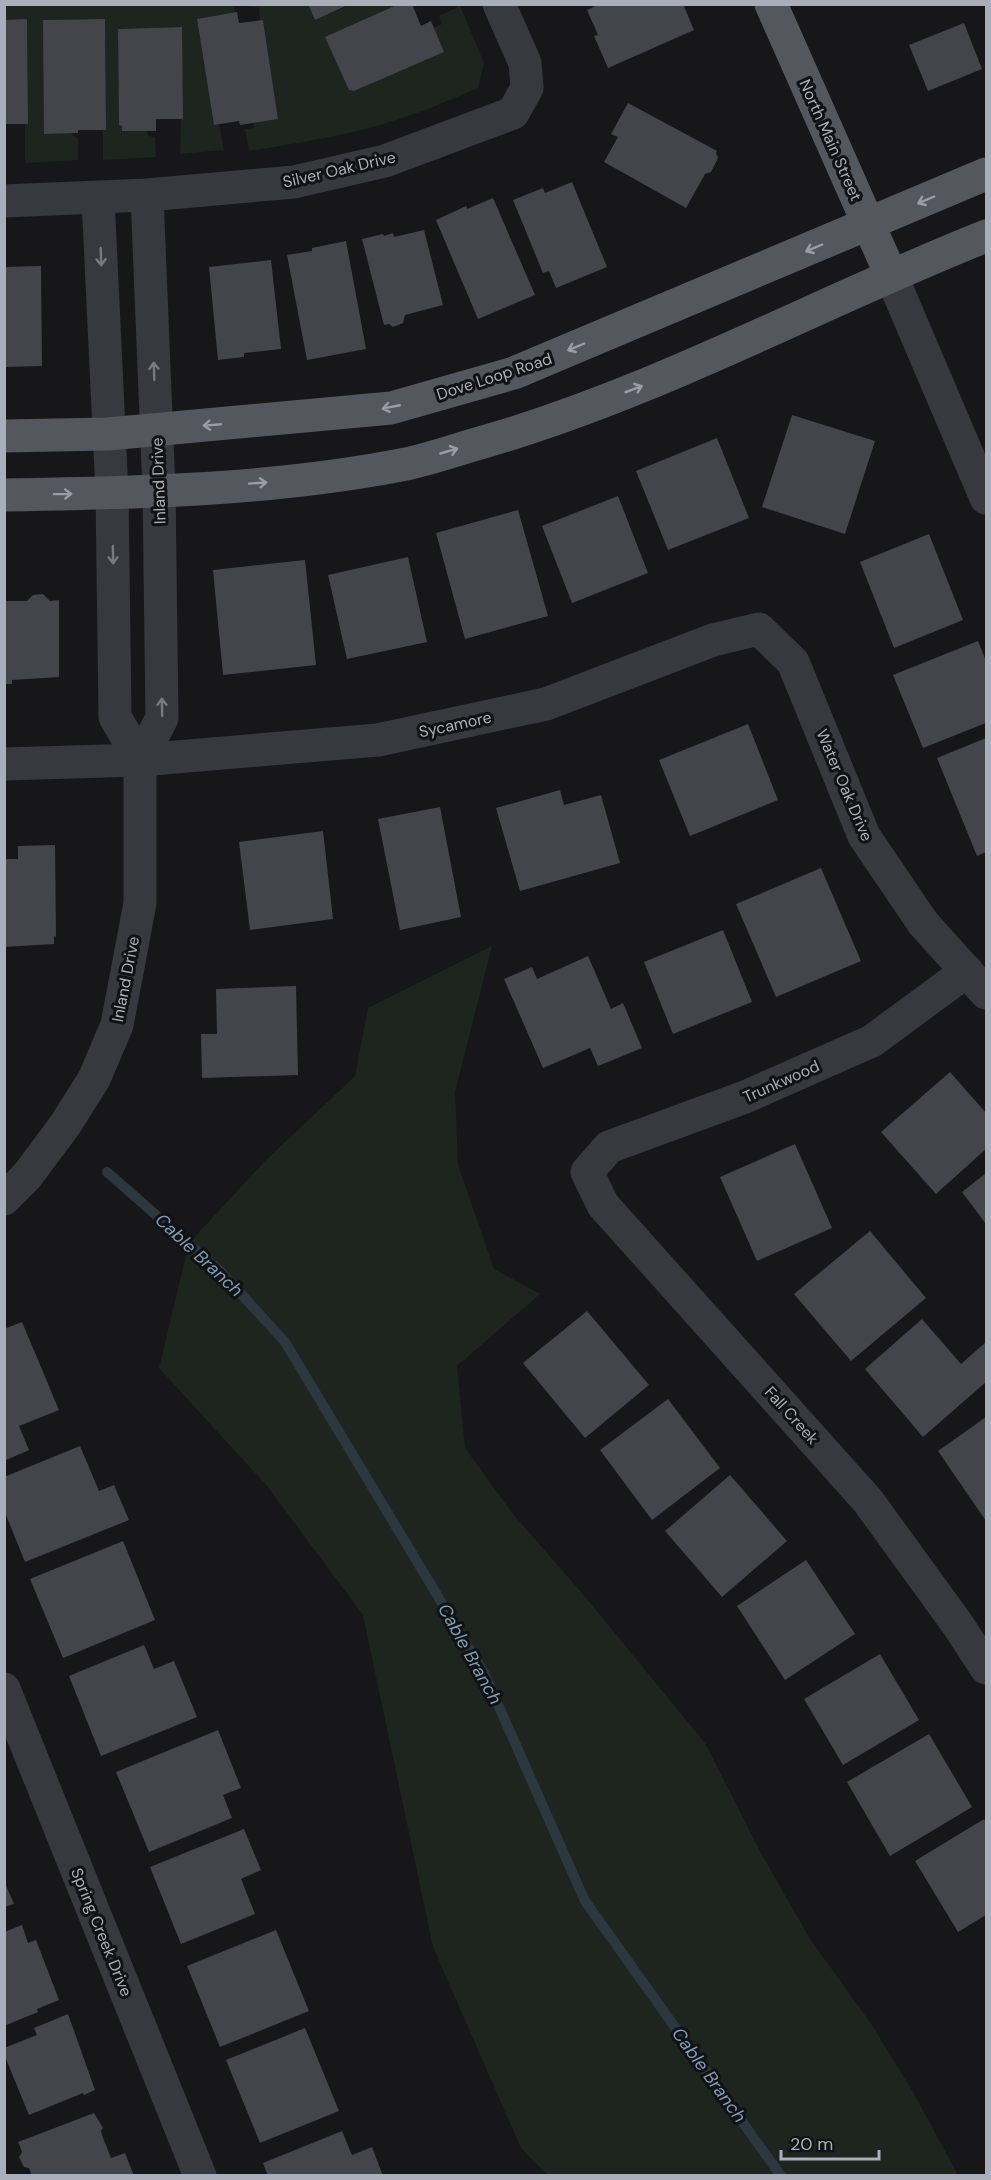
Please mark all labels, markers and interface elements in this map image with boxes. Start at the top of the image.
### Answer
street label: North Main Street [794,76,867,204]
street label: Silver Oak Drive [281,146,398,193]
one-way arrow [918,195,936,206]
one-way arrow [806,243,824,254]
one-way arrow [95,246,106,266]
one-way arrow [567,342,586,353]
street label: Dove Loop Road [434,348,554,405]
one-way arrow [148,362,160,382]
one-way arrow [624,383,643,394]
one-way arrow [382,402,401,413]
one-way arrow [203,420,222,431]
street label: Inland Drive [146,437,171,525]
one-way arrow [440,445,459,456]
one-way arrow [247,478,267,489]
one-way arrow [52,488,72,500]
one-way arrow [107,544,118,564]
one-way arrow [156,698,168,718]
street label: Sycamore [417,707,493,742]
street label: Water Oak Drive [811,726,878,844]
street label: Inland Drive [107,935,144,1024]
street label: Trunkwood [740,1055,823,1108]
water label: Cable Branch [150,1208,248,1302]
street label: Fall Creek [760,1382,823,1449]
water label: Cable Branch [432,1599,508,1709]
street label: Spring Creek Drive [66,1865,137,2000]
water label: Cable Branch [666,2023,752,2127]
scale bar [781,2123,878,2161]
text: 20 m [790,2132,833,2156]

